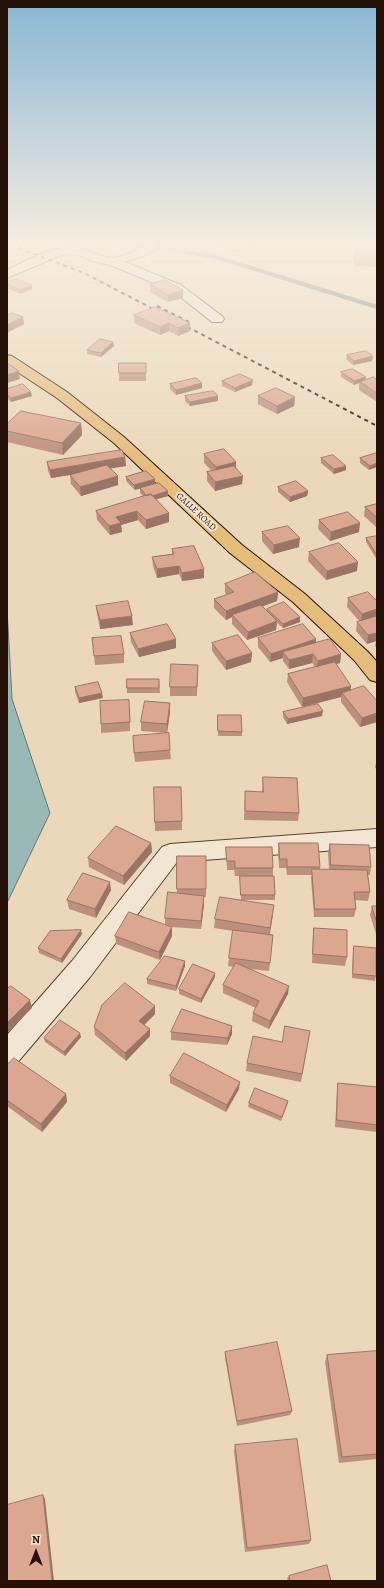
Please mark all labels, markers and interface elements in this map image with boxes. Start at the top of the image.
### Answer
street label: GALLE ROAD [174,491,218,533]
north arrow [16,1532,56,1572]
text: N [32,1532,40,1547]

